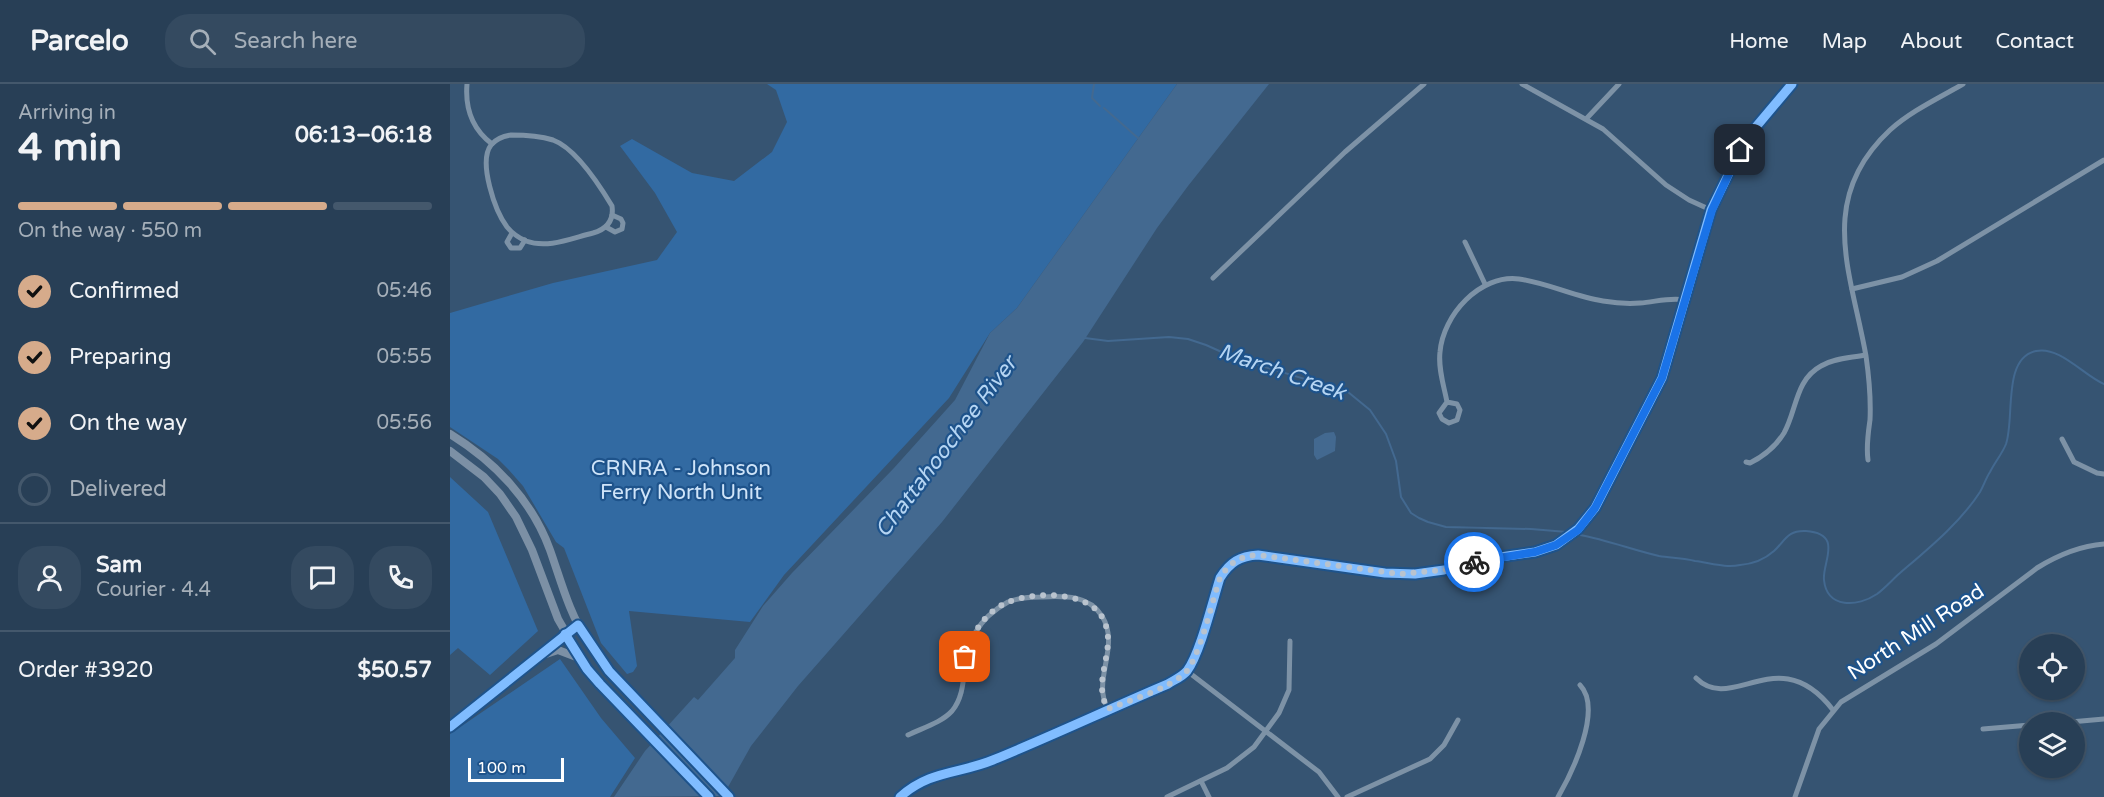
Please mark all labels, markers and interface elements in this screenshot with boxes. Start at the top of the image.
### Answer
search box [165,14,585,68]
text: Parcelo [30,24,129,58]
icon: search [186,25,219,58]
text: Search here [234,28,358,54]
text: Home [1729,29,1789,54]
text: Map [1822,29,1867,54]
text: About [1900,29,1962,54]
text: Contact [1995,29,2074,54]
text: Arriving in [18,101,116,125]
text: 06:13–06:18 [295,122,432,148]
text: 4 min [18,124,122,171]
pin [1714,124,1765,175]
icon: home [1723,133,1756,166]
text: On the way · 550 m [18,219,202,243]
icon: check [18,275,51,308]
text: Confirmed [69,278,179,304]
text: 05:46 [377,279,432,303]
water label: March Creek [1215,338,1351,407]
icon: check [18,341,51,374]
text: Preparing [69,344,172,370]
text: 05:55 [377,345,432,369]
water label: Chattahoochee River [870,350,1024,542]
icon: check [18,407,51,440]
text: On the way [69,410,187,436]
text: 05:56 [377,411,432,435]
park label: CRNRA - Johnson Ferry North Unit [591,456,771,505]
text: Delivered [69,476,167,502]
courier [1444,532,1504,592]
button: person [18,546,81,609]
button: chat [291,546,354,609]
button: phone [369,546,432,609]
icon: bike [1458,546,1491,579]
text: Sam [96,552,142,578]
text: Courier · 4.4 [96,578,211,602]
street label: North Mill Road [1843,579,1989,685]
pin [939,631,990,682]
map controls [2019,634,2085,778]
button: locate [2019,634,2085,700]
icon: bag [948,640,981,673]
text: Order #3920 [18,657,153,683]
text: $50.57 [357,657,432,683]
button: layers [2019,712,2085,778]
scale bar [468,755,564,782]
text: 100 m [477,758,526,778]

